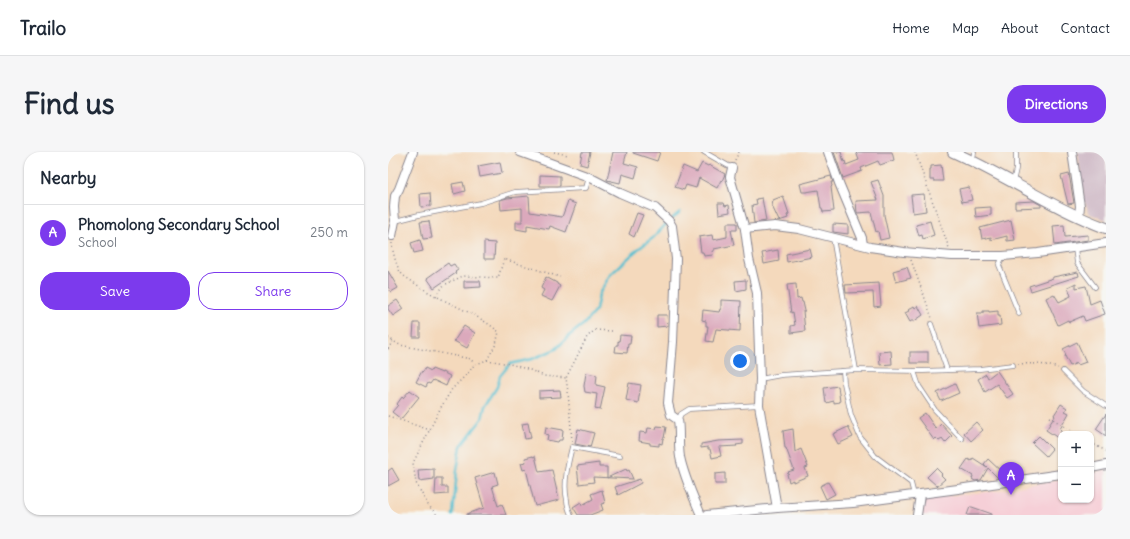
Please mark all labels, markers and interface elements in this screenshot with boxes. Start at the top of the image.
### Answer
text: Trailo [20,16,66,40]
text: Home [892,19,930,37]
text: Map [952,19,979,37]
text: About [1001,19,1039,37]
text: Contact [1061,19,1110,37]
button: Directions [1007,85,1106,123]
text: Find us [24,86,115,122]
text: Nearby [40,167,96,189]
text: Phomolong Secondary School [78,215,280,234]
text: A [49,224,57,241]
text: 250 m [310,224,348,241]
text: School [78,234,117,251]
button: Save [40,272,190,310]
button: Share [198,272,348,310]
your location [730,351,750,371]
map controls [1058,431,1094,503]
button: + [1058,431,1094,467]
pin: A [998,462,1024,495]
button: − [1058,467,1094,503]

